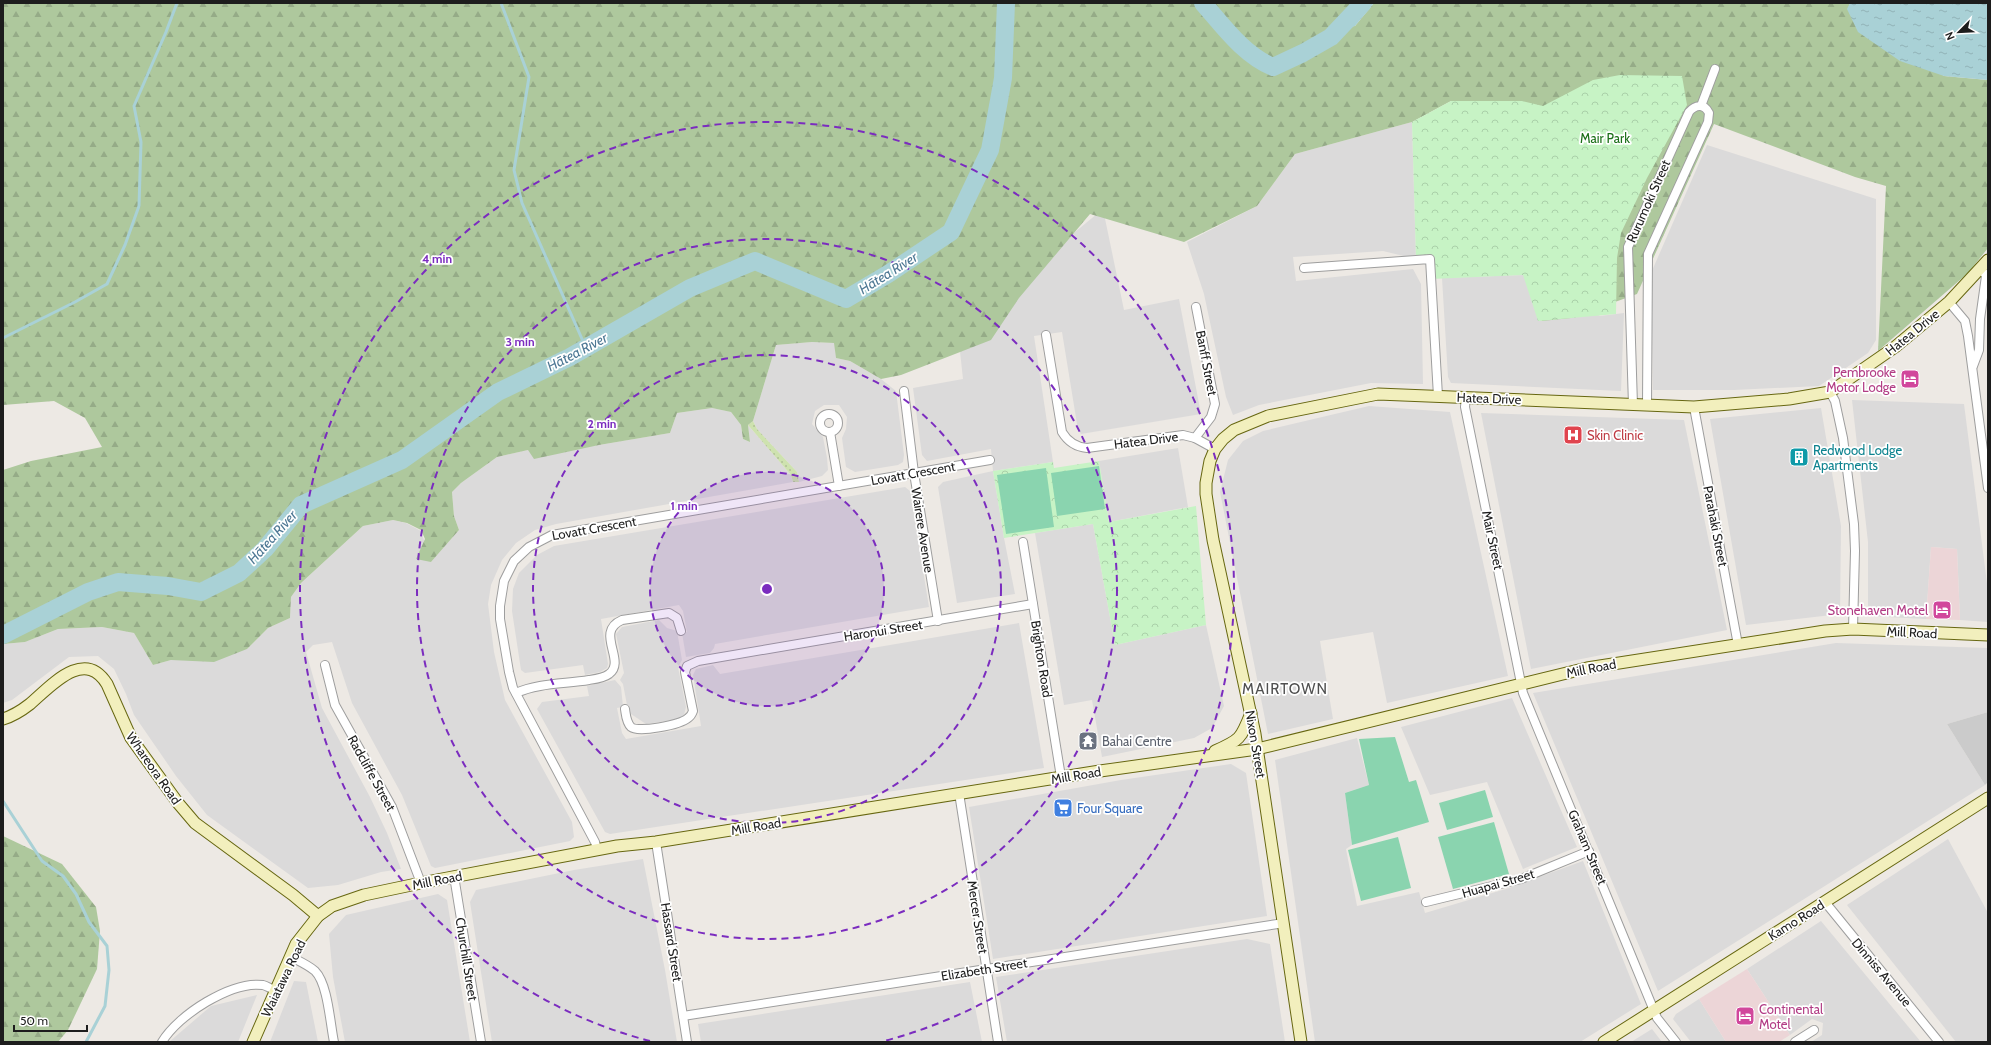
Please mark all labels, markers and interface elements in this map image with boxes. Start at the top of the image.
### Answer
north arrow [1939,12,1979,52]
text: N [1942,30,1958,42]
park label: Mair Park [1580,130,1630,146]
street label: Rurumoki Street [1623,157,1674,245]
water label: Hātea River [855,248,921,298]
text: 4 min [422,251,452,266]
street label: Hatea Drive [1882,305,1942,359]
water label: Hātea River [544,328,611,375]
street label: Banff Street [1193,329,1221,398]
text: 3 min [505,334,535,349]
place label: Pembrooke Motor Lodge [1826,364,1896,395]
hotel icon: Pembrooke Motor Lodge [1899,368,1921,390]
street label: Hatea Drive [1457,389,1522,407]
text: 2 min [588,416,616,431]
hospital icon: Skin Clinic [1562,424,1584,446]
place label: Skin Clinic [1587,427,1643,443]
street label: Hatea Drive [1113,428,1179,452]
place label: Redwood Lodge Apartments [1813,442,1902,473]
building icon: Redwood Lodge Apartments [1788,446,1810,468]
street label: Lovatt Crescent [870,458,957,488]
street label: Parahaki Street [1700,484,1732,568]
street label: Wairere Avenue [908,486,938,574]
text: 1 min [670,498,698,513]
water label: Hātea River [243,506,301,567]
street label: Mair Street [1479,509,1507,572]
street label: Lovatt Crescent [551,513,638,543]
centre of rings [760,582,774,596]
hotel icon: Stonehaven Motel [1931,599,1953,621]
place label: Stonehaven Motel [1828,602,1928,618]
street label: Haronui Street [842,616,924,644]
street label: Brighton Road [1028,619,1056,699]
street label: Mill Road [1886,623,1938,641]
street label: Mill Road [1565,655,1617,681]
district label: MAIRTOWN [1242,680,1328,698]
street label: Nixon Street [1242,709,1270,780]
street label: Whareora Road [123,729,185,807]
temple icon: Bahai Centre [1077,730,1099,752]
street label: Radcliffe Street [345,732,400,814]
place label: Bahai Centre [1102,733,1172,749]
street label: Mill Road [1050,763,1102,787]
supermarket icon: Four Square [1052,797,1074,819]
place label: Four Square [1077,800,1143,816]
street label: Graham Street [1565,807,1611,887]
street label: Mill Road [730,814,782,838]
street label: Huapai Street [1460,865,1537,901]
street label: Mill Road [411,867,463,893]
street label: Mercer Street [964,879,992,955]
street label: Kamo Road [1765,896,1827,944]
street label: Hassard Street [658,901,686,983]
street label: Churchill Street [453,916,482,1002]
street label: Dinniss Avenue [1849,935,1915,1010]
street label: Waiatawa Road [257,937,309,1019]
street label: Elizabeth Street [940,954,1029,984]
place label: Continental Motel [1759,1001,1823,1032]
hotel icon: Continental Motel [1734,1005,1756,1027]
scale bar [14,1007,87,1033]
text: 50 m [20,1013,48,1028]

